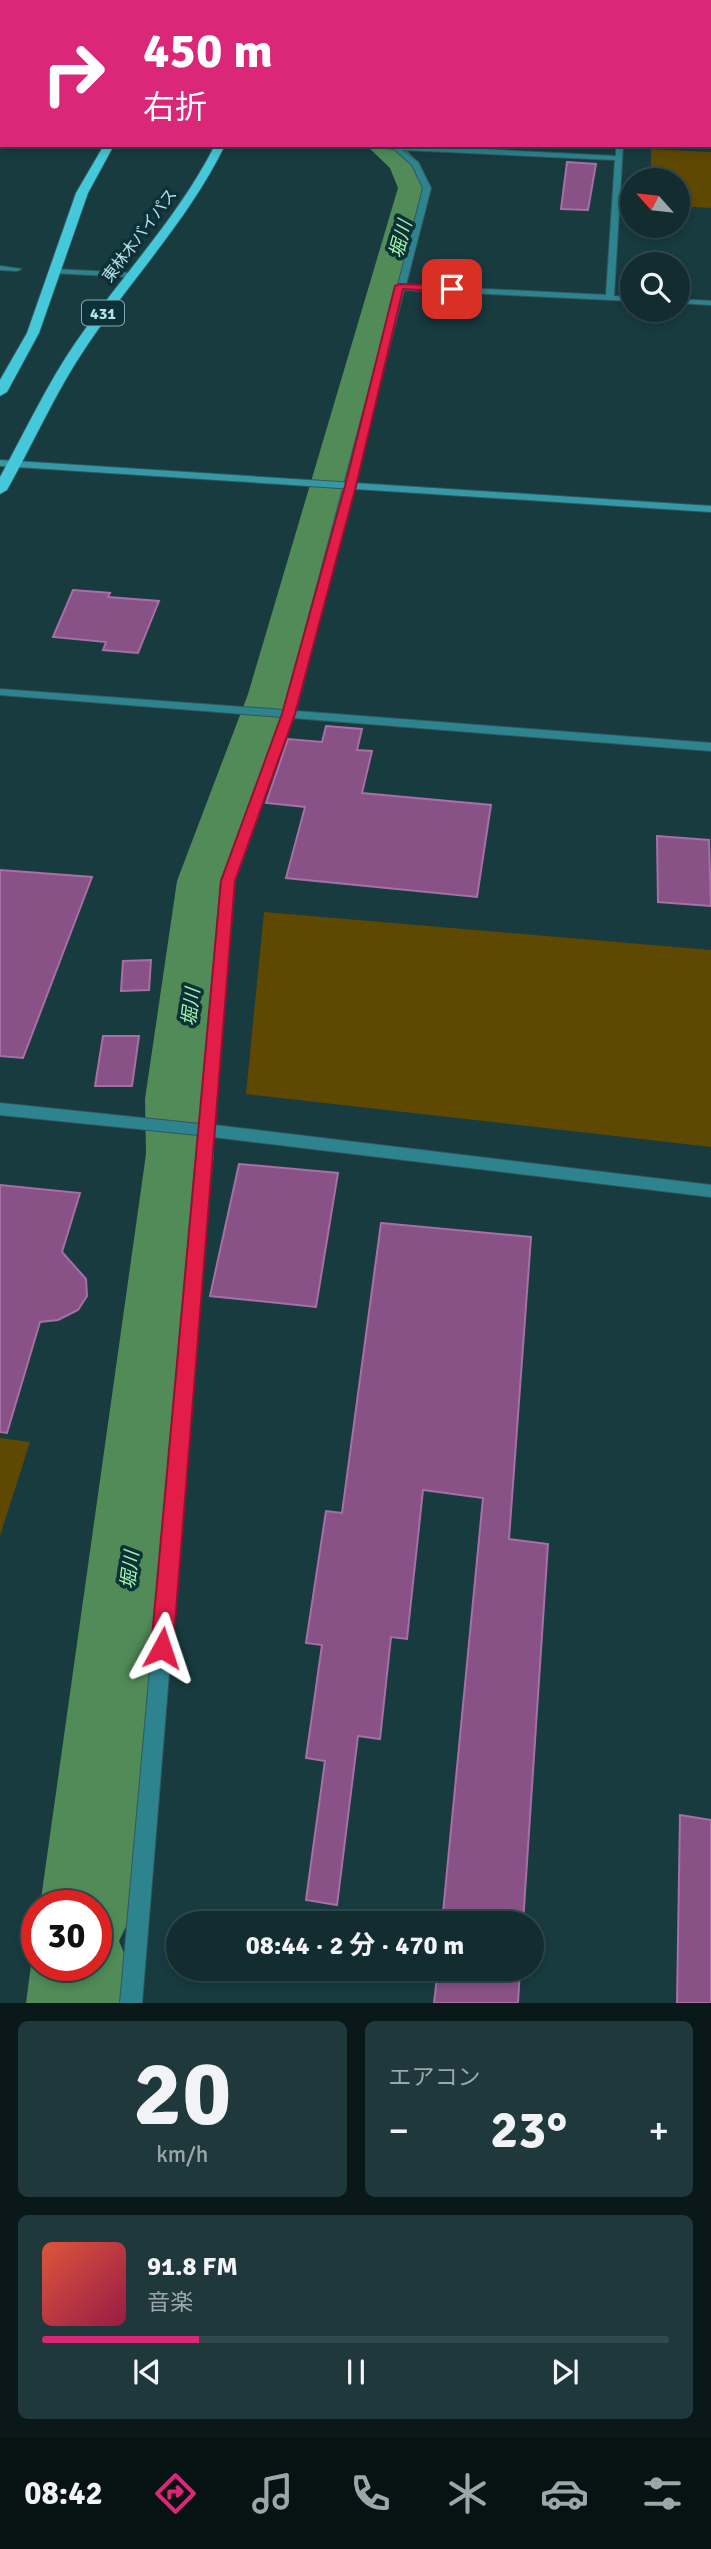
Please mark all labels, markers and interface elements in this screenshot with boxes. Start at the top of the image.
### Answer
text: 450 m [143,21,273,81]
icon: right [28,28,119,119]
text: 右折 [143,88,207,127]
north arrow [620,168,690,238]
map controls [620,168,690,322]
street label: 東林木バイパス [98,185,181,286]
water label: 堀川 [384,216,418,261]
button: search [620,252,690,322]
pin [422,259,482,319]
icon: arrive [433,270,471,308]
road number: 431 [82,300,124,326]
water label: 堀川 [177,985,205,1027]
water label: 堀川 [116,1548,144,1590]
position arrow [125,1611,199,1685]
speed limit sign: 30 [21,1890,112,1981]
text: 08:44 · 2 分 · 470 m [246,1930,464,1962]
text: 20 [133,2038,231,2151]
text: エアコン [389,2063,481,2092]
text: 23° [490,2098,567,2162]
text: − [389,2107,409,2154]
text: + [648,2107,669,2154]
text: km/h [156,2140,208,2169]
text: 91.8 FM [147,2251,238,2283]
text: 音楽 [147,2288,193,2317]
icon: previous [128,2353,166,2391]
icon: pause [337,2353,375,2391]
icon: next [546,2353,584,2391]
icon: directions [151,2469,200,2518]
icon: music [248,2469,297,2518]
icon: phone [346,2469,395,2518]
icon: climate [443,2469,492,2518]
icon: car [540,2469,589,2518]
icon: filters [638,2469,687,2518]
text: 08:42 [24,2474,103,2513]

